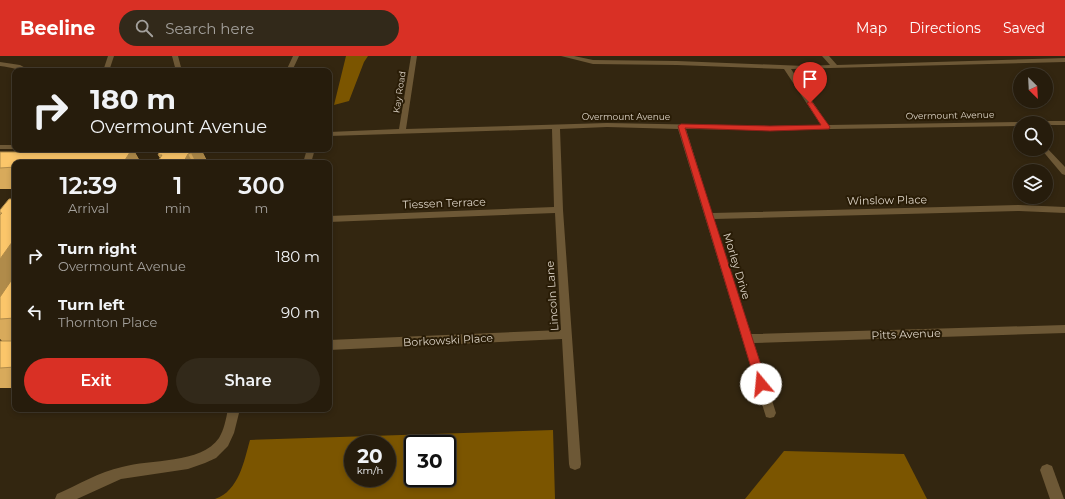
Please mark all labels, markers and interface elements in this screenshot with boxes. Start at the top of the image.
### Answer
search box [119,10,399,46]
text: Beeline [20,17,95,40]
icon: search [133,17,155,39]
text: Search here [165,19,254,38]
text: Map [856,19,887,37]
text: Directions [909,19,981,37]
text: Saved [1003,19,1045,37]
pin [793,62,827,103]
icon: arrive [799,68,821,90]
north arrow [1013,68,1053,108]
map controls [1013,68,1053,204]
street label: Kay Road [390,70,408,114]
text: 180 m [90,82,176,116]
icon: right [24,84,76,136]
street label: Overmount Avenue [906,109,995,121]
street label: Overmount Avenue [582,111,671,122]
text: Overmount Avenue [90,116,267,138]
button: search [1013,116,1053,156]
button: layers [1013,164,1053,204]
text: 12:39 [59,171,117,200]
text: 1 [173,171,182,200]
text: 300 [238,171,285,200]
street label: Winslow Place [847,192,928,208]
street label: Tiessen Terrace [402,195,486,211]
text: Arrival [68,200,109,216]
text: min [165,200,191,216]
text: m [255,200,268,216]
street label: Morley Drive [720,231,754,301]
text: Turn right [58,239,137,258]
icon: right [24,245,46,267]
text: 180 m [275,247,320,266]
text: Overmount Avenue [58,258,186,274]
street label: Lincoln Lane [543,260,561,332]
text: Turn left [58,295,125,314]
icon: left [24,301,46,323]
text: 90 m [281,303,320,322]
text: Thornton Place [58,314,157,330]
street label: Pitts Avenue [871,326,941,342]
street label: Borkowski Place [403,331,494,349]
button: Exit [24,358,168,404]
button: Share [176,358,320,404]
position arrow [740,363,782,405]
speed limit sign: 30 [404,435,456,487]
text: 20 [357,444,383,468]
text: km/h [357,464,383,477]

